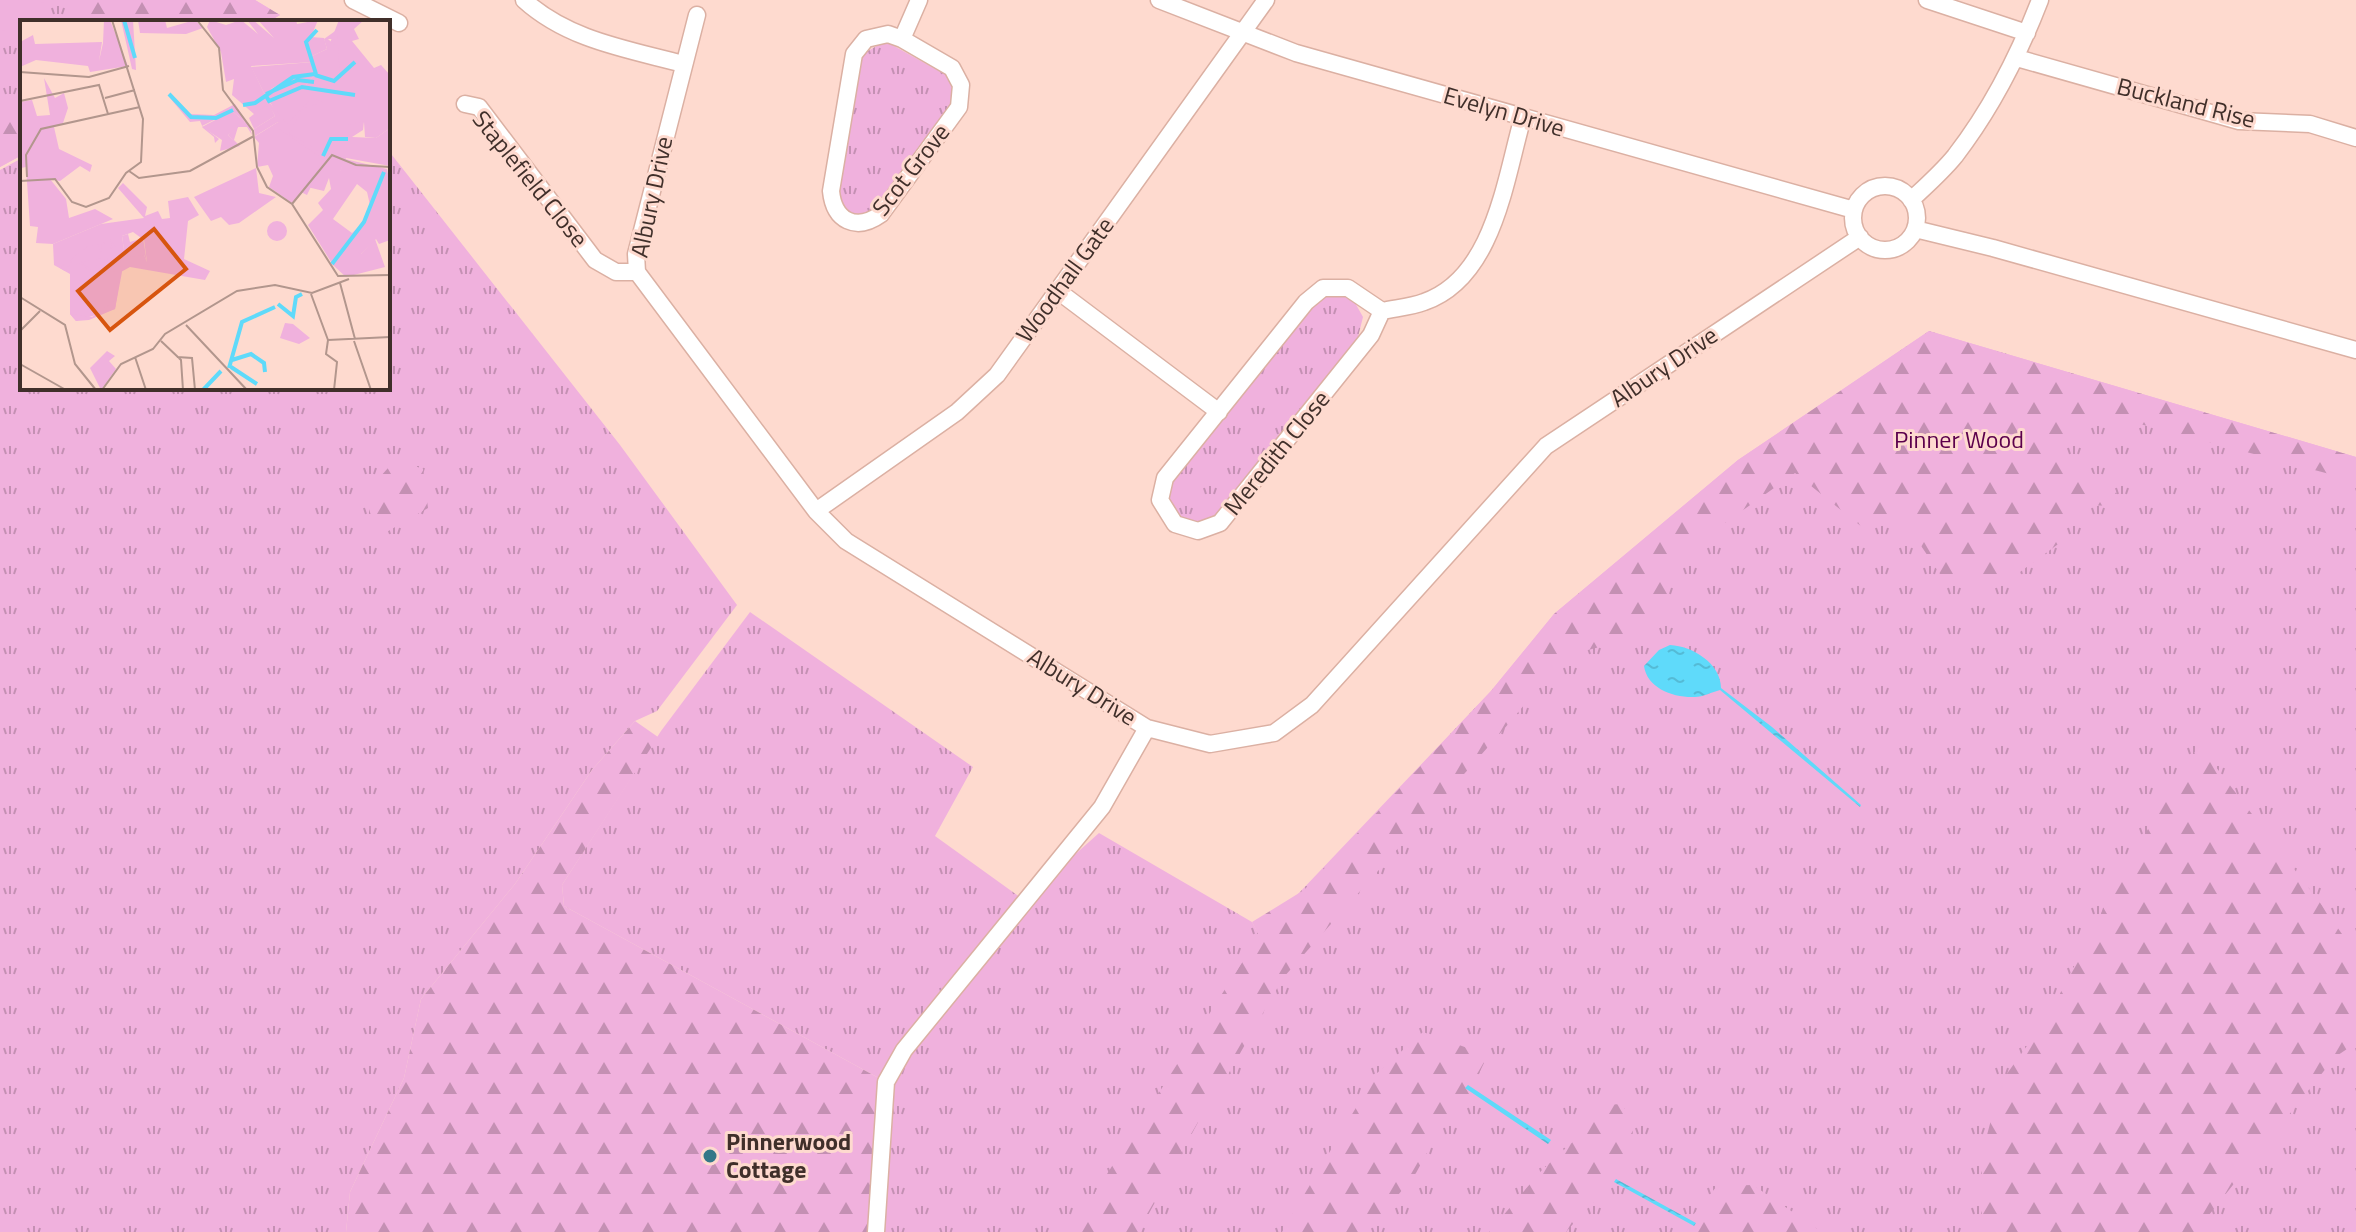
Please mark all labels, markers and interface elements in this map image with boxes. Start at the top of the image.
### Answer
inset map [20,20,390,390]
street label: Buckland Rise [2113,67,2259,137]
street label: Evelyn Drive [1440,77,1569,145]
street label: Staplefield Close [464,102,597,255]
street label: Scot Grove [863,116,958,223]
street label: Albury Drive [621,133,681,261]
street label: Woodhall Gate [1006,209,1122,350]
street label: Albury Drive [1602,317,1724,415]
street label: Meredith Close [1215,382,1338,523]
park label: Pinner Wood [1894,421,2024,457]
street label: Albury Drive [1021,638,1144,734]
place label: Pinnerwood Cottage [726,1123,851,1187]
marker: Pinnerwood Cottage [701,1147,719,1165]

